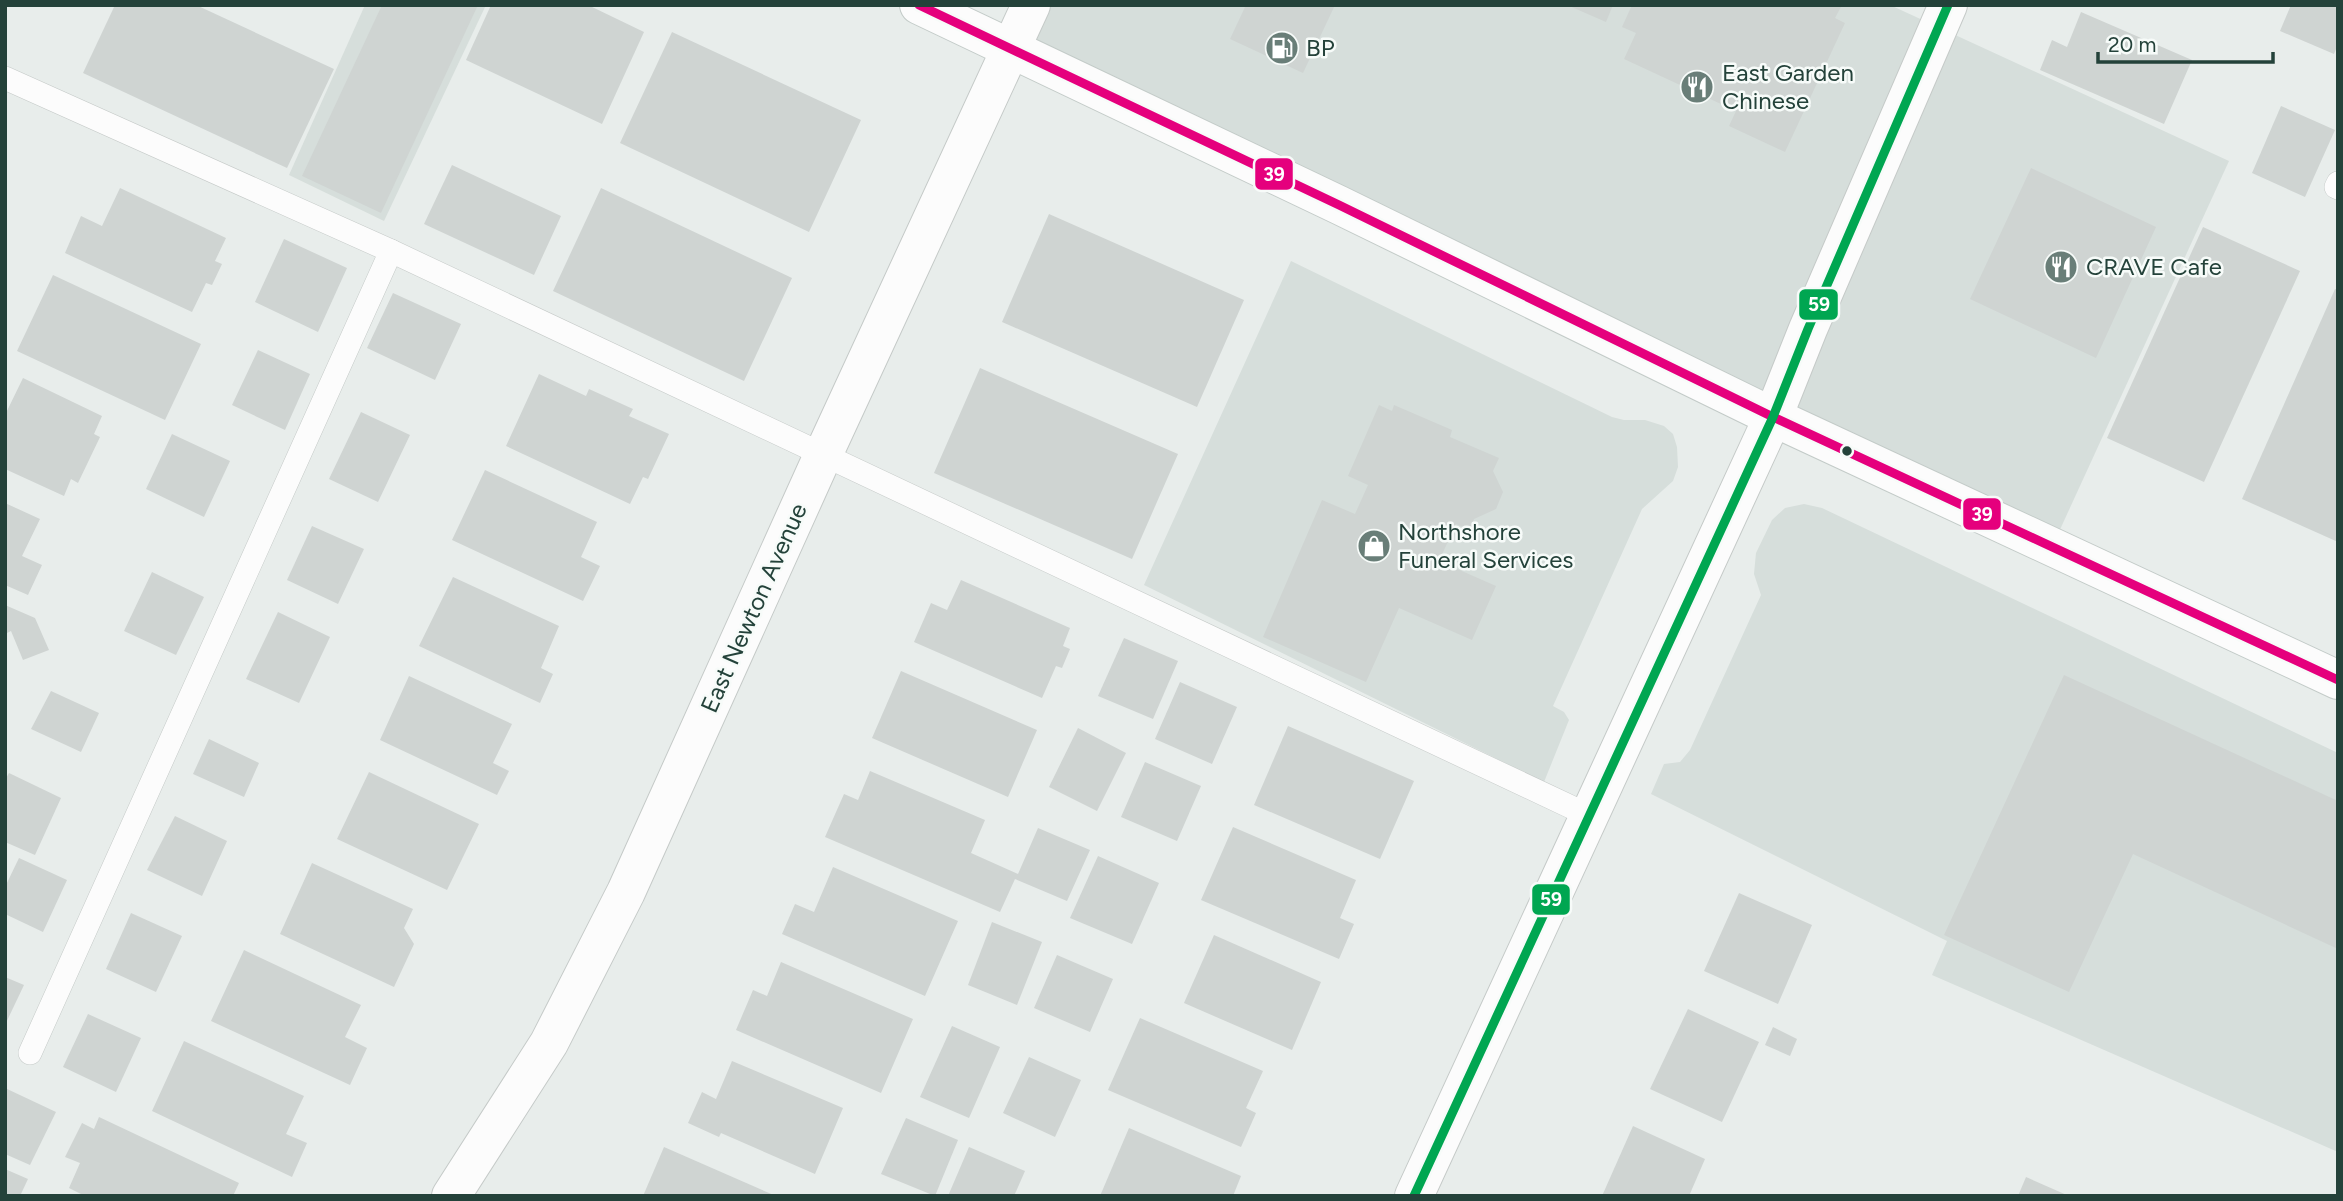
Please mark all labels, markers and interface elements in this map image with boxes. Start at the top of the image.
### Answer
scale bar [2098,21,2273,65]
fuel station icon: BP [1263,29,1301,67]
text: 20 m [2108,32,2156,57]
place label: BP [1306,33,1335,62]
place label: East Garden Chinese [1722,58,1854,115]
restaurant icon: East Garden Chinese [1678,68,1716,106]
line badge: 39 [1254,157,1294,191]
text: 39 [1263,163,1285,186]
restaurant icon: CRAVE Cafe [2042,248,2080,286]
place label: CRAVE Cafe [2086,252,2222,281]
line badge: 59 [1798,288,1839,321]
text: 59 [1808,293,1830,316]
unlabelled marker [1840,444,1854,458]
line badge: 39 [1962,497,2002,531]
street label: East Newton Avenue [694,499,813,717]
text: 39 [1971,503,1993,526]
place label: Northshore Funeral Services [1398,517,1574,574]
shop icon: Northshore Funeral Services [1355,527,1393,565]
line badge: 59 [1531,883,1571,916]
text: 59 [1540,888,1562,911]

